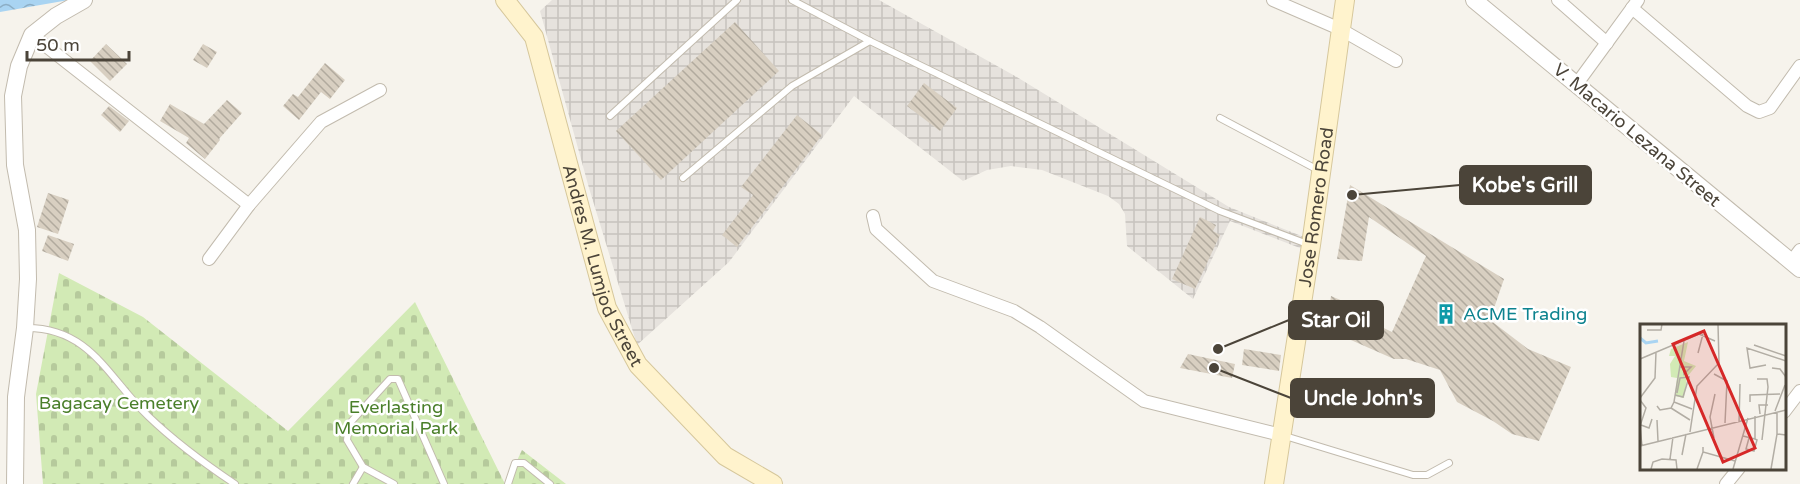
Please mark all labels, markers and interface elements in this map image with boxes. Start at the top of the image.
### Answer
scale bar [27,24,129,62]
text: 50 m [36,34,80,56]
street label: V. Macario Lezana Street [1549,59,1725,212]
street label: Jose Romero Road [1294,126,1338,288]
street label: Andres M. Lumjod Street [558,162,648,371]
callout: Kobe's Grill [1460,166,1591,204]
text: Kobe's Grill [1472,174,1578,198]
callout: Star Oil [1289,301,1383,339]
building icon: ACME Trading [1434,302,1458,326]
place label: ACME Trading [1463,303,1587,325]
text: Star Oil [1301,309,1371,333]
inset map [1640,324,1785,469]
callout: Uncle John's [1291,379,1434,417]
text: Uncle John's [1303,387,1423,411]
park label: Bagacay Cemetery [39,392,200,414]
park label: Everlasting Memorial Park [334,396,458,439]

